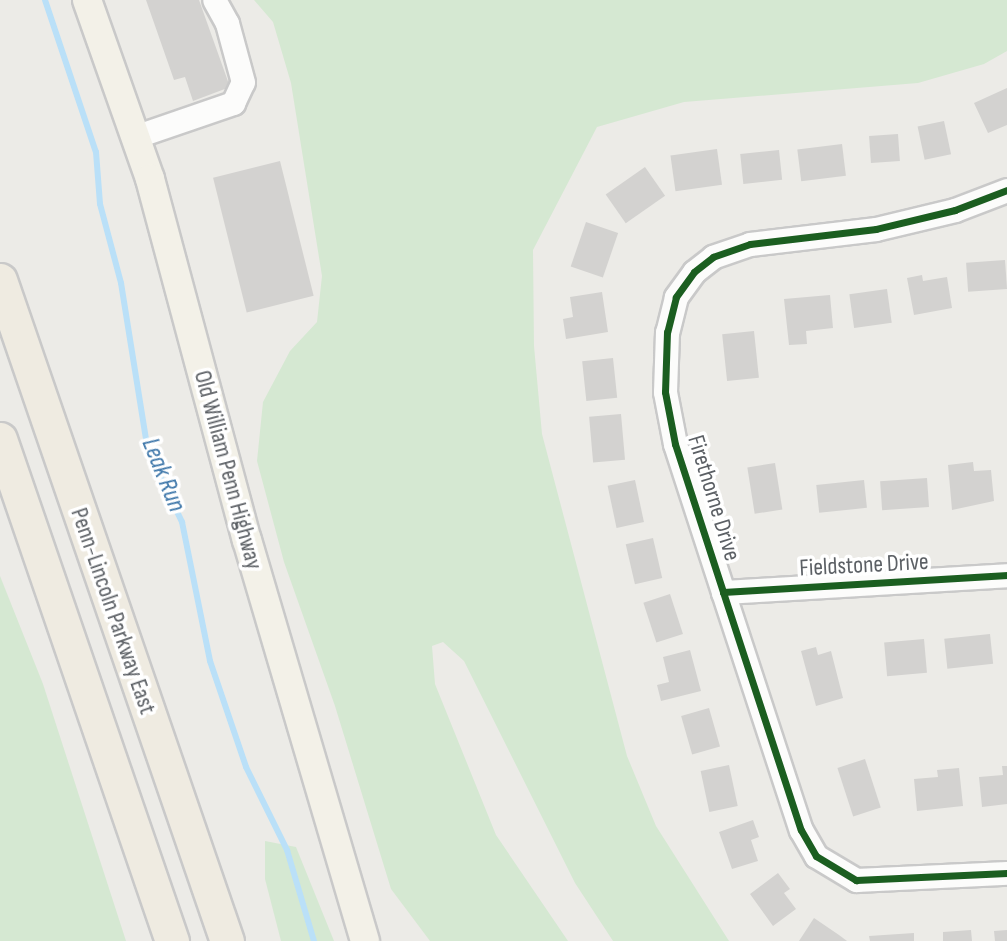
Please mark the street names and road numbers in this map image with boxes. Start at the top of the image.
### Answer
street label: Old William Penn Highway [188,367,268,573]
street label: Firethorne Drive [681,432,747,564]
street label: Penn-Lincoln Parkway East [64,504,162,718]
street label: Fieldstone Drive [799,547,929,583]

